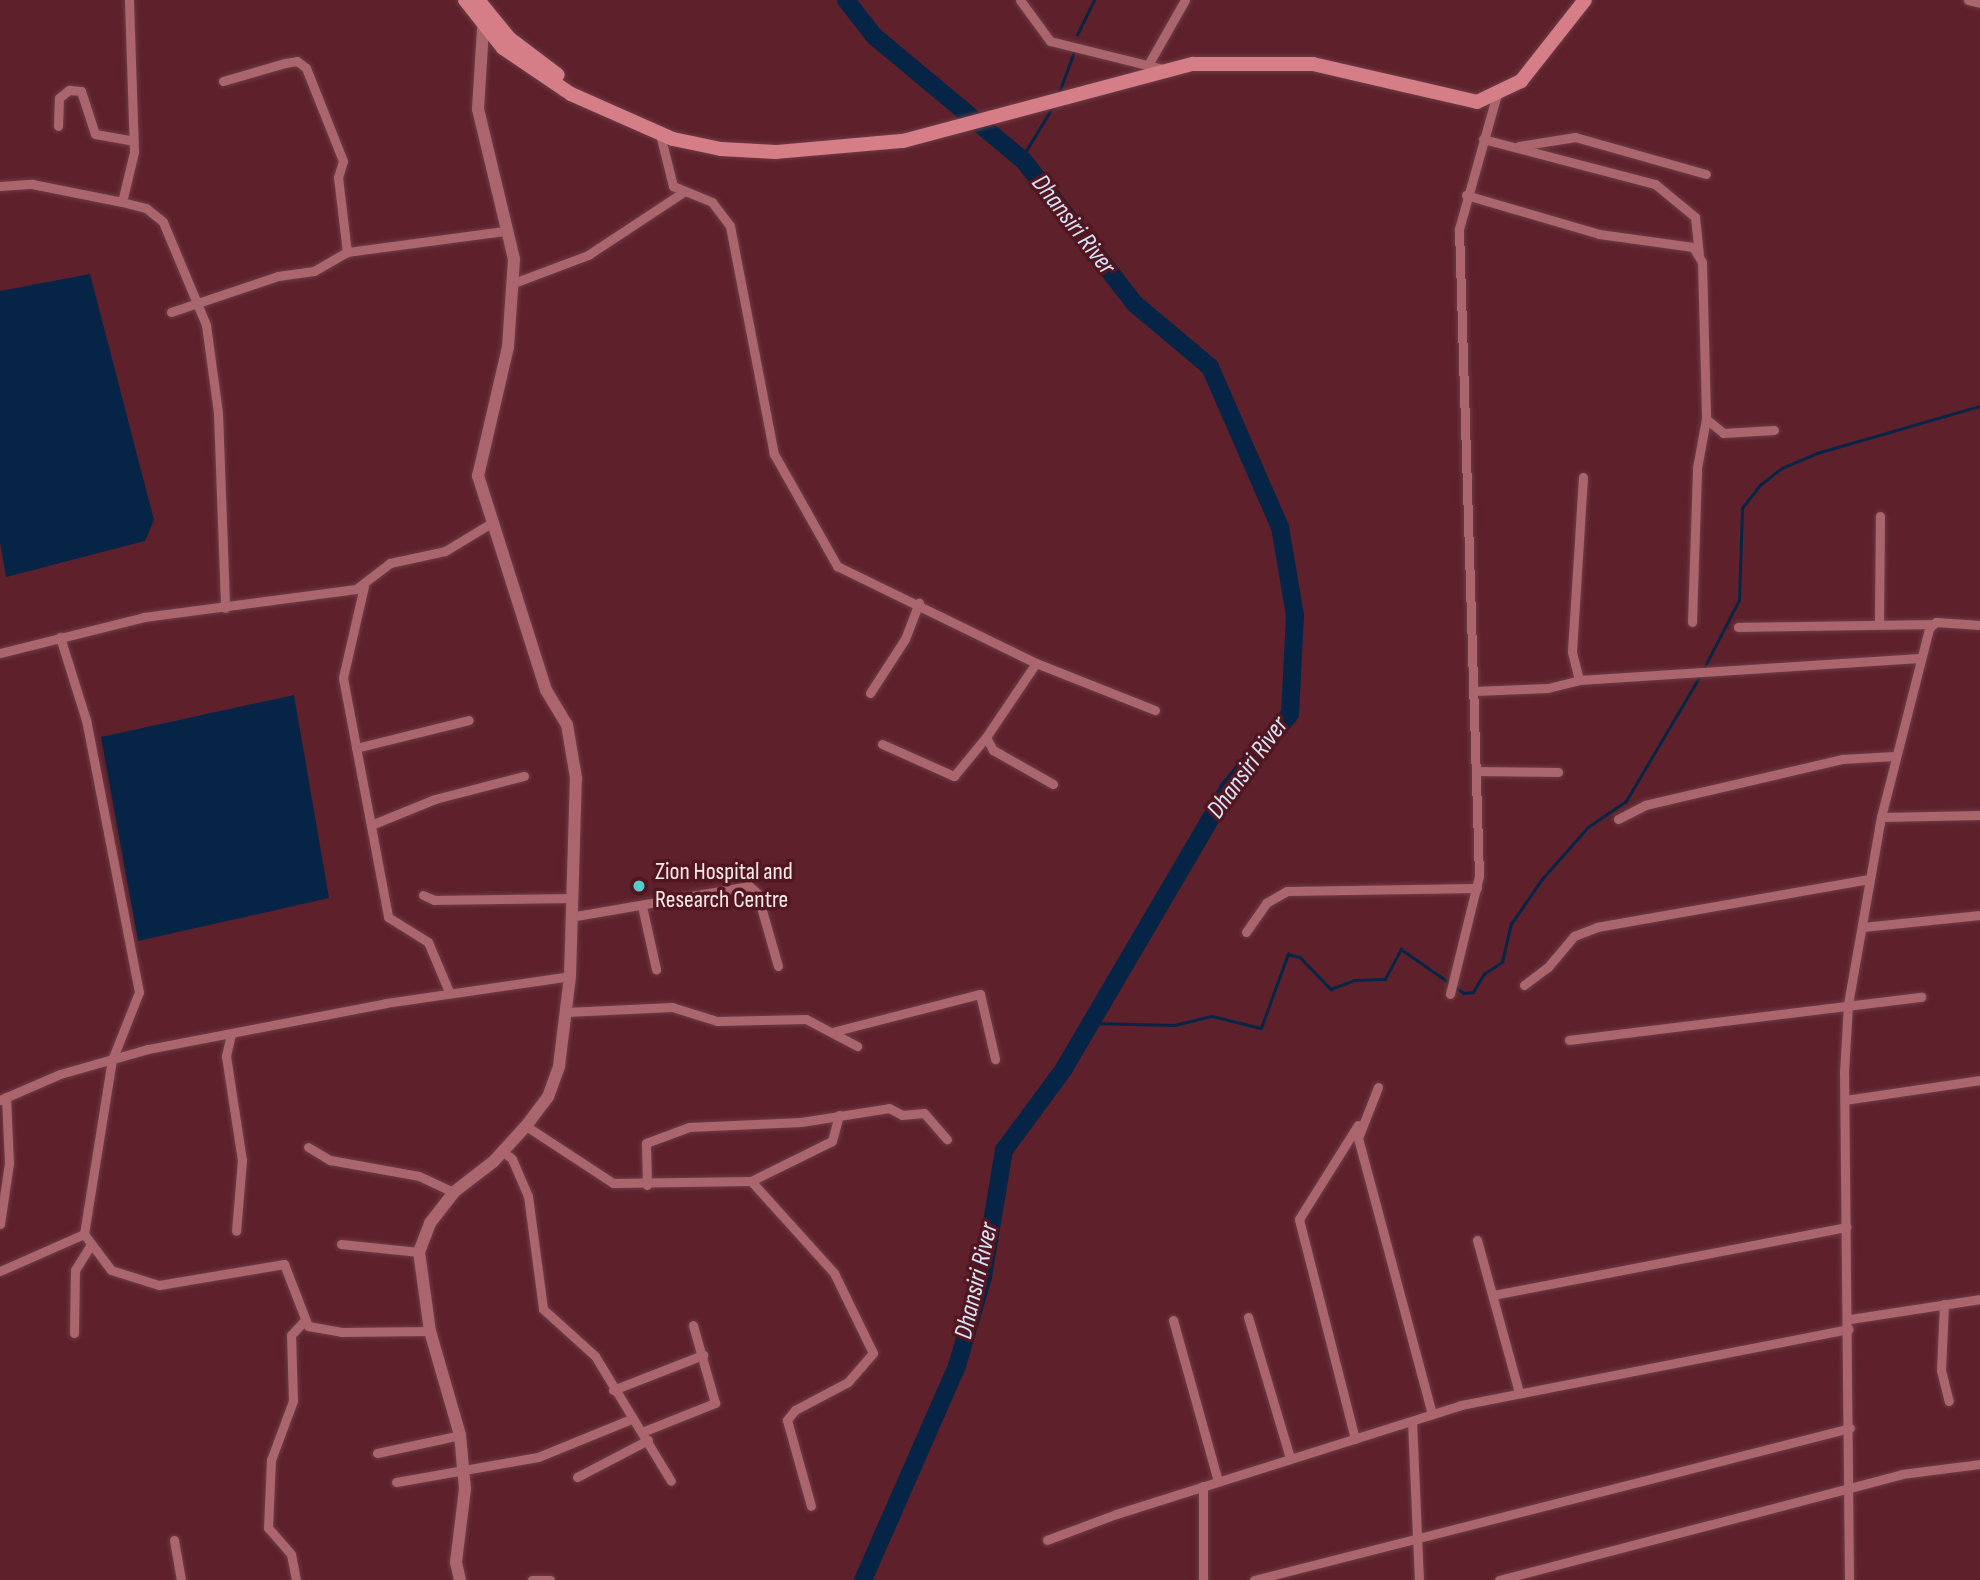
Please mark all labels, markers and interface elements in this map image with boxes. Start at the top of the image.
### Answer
water label: Dhansiri River [1024,169,1122,281]
water label: Dhansiri River [1201,711,1295,825]
place label: Zion Hospital and Research Centre [655,858,793,914]
marker: Zion Hospital and Research Centre [629,876,649,896]
water label: Dhansiri River [948,1220,1006,1342]

